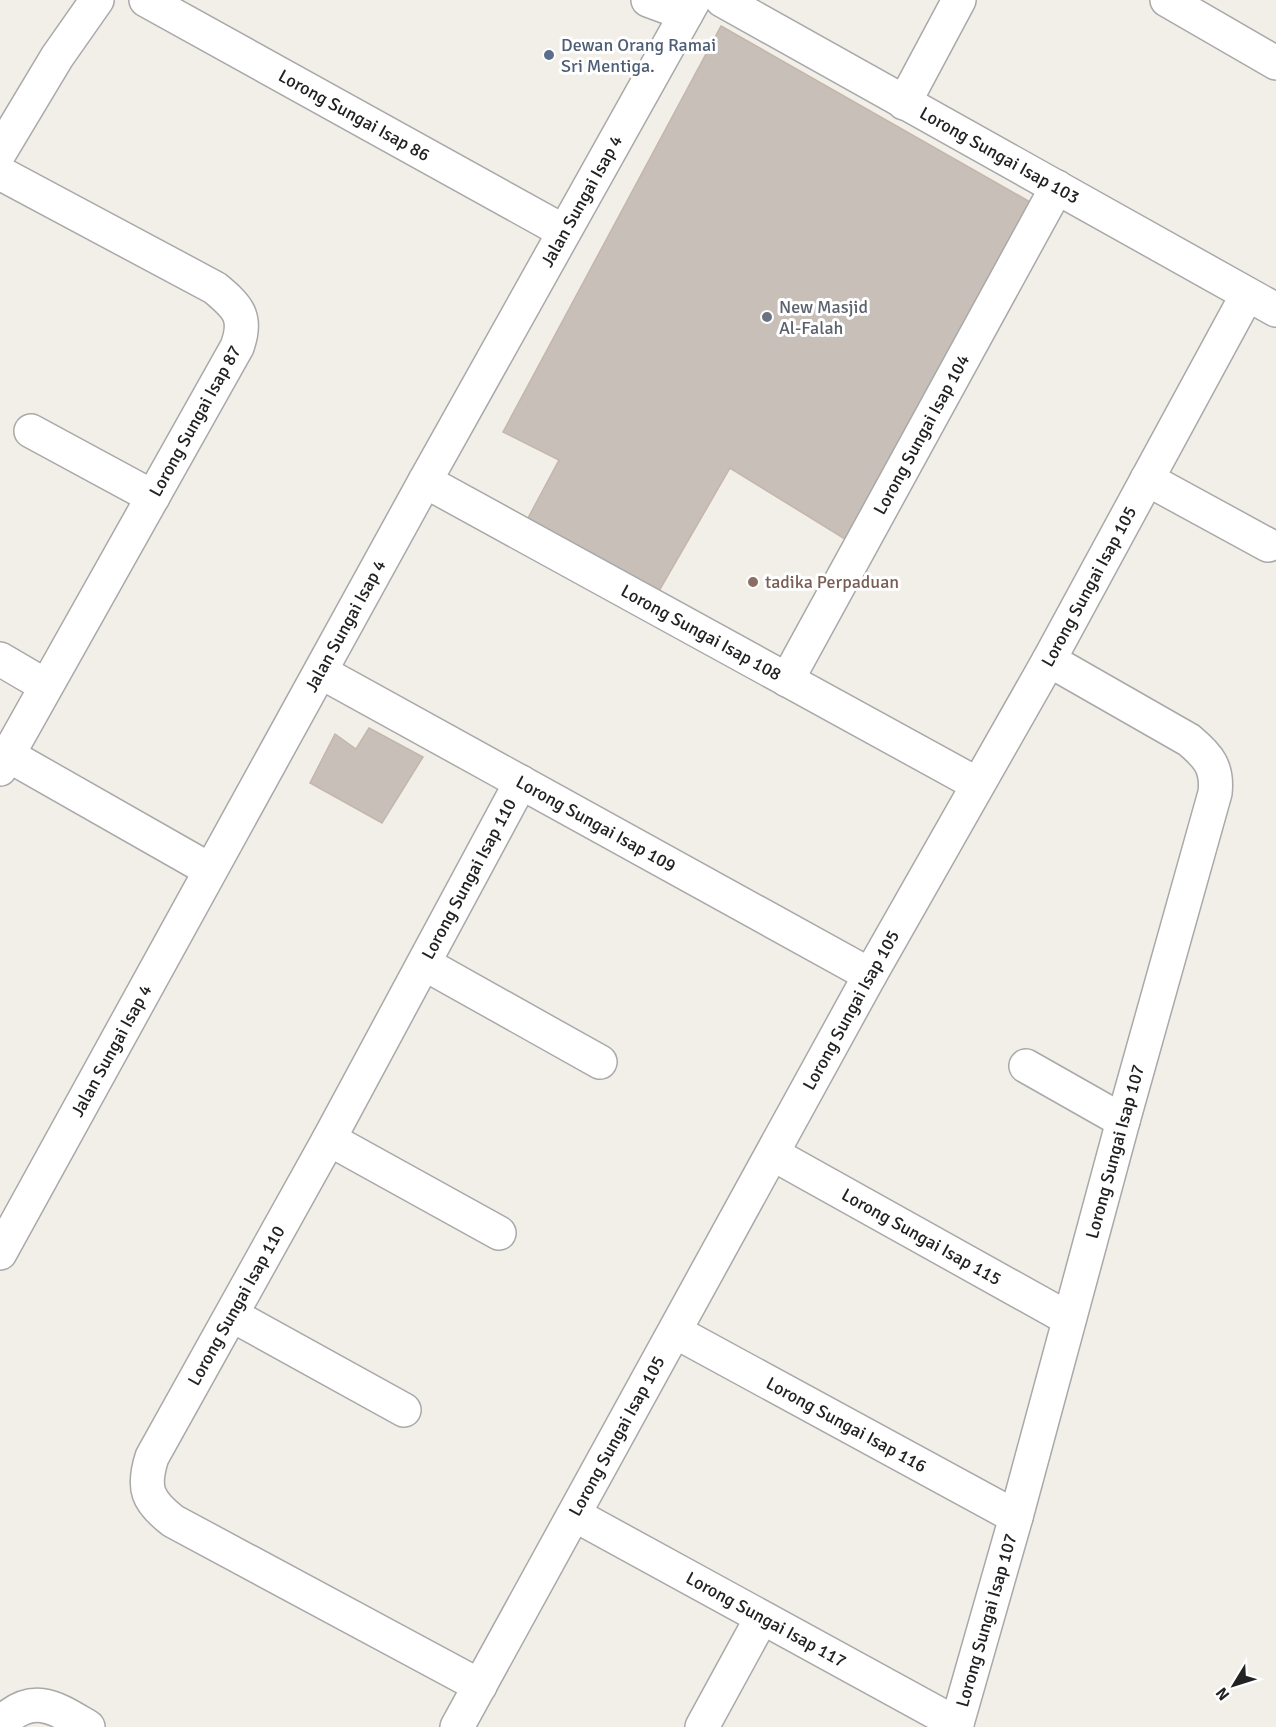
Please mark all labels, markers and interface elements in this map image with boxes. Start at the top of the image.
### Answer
place label: Dewan Orang Ramai Sri Mentiga. [561,34,716,77]
marker: Dewan Orang Ramai Sri Mentiga. [542,48,556,62]
street label: Lorong Sungai Isap 86 [275,65,434,166]
street label: Lorong Sungai Isap 103 [916,102,1083,209]
street label: Jalan Sungai Isap 4 [536,131,627,271]
place label: New Masjid Al-Falah [779,296,868,339]
marker: New Masjid Al-Falah [760,310,774,324]
street label: Lorong Sungai Isap 87 [144,341,246,501]
street label: Lorong Sungai Isap 104 [869,350,974,518]
street label: Lorong Sungai Isap 105 [1036,502,1141,671]
street label: Jalan Sungai Isap 4 [300,555,391,696]
place label: tadika Perpaduan [765,571,899,593]
marker: tadika Perpaduan [746,575,760,589]
street label: Lorong Sungai Isap 108 [617,580,785,685]
street label: Lorong Sungai Isap 109 [512,771,680,877]
street label: Lorong Sungai Isap 110 [417,795,521,963]
street label: Lorong Sungai Isap 105 [798,926,904,1094]
street label: Jalan Sungai Isap 4 [66,980,157,1121]
street label: Lorong Sungai Isap 107 [1081,1062,1149,1241]
street label: Lorong Sungai Isap 115 [838,1183,1005,1290]
street label: Lorong Sungai Isap 110 [183,1222,290,1389]
street label: Lorong Sungai Isap 105 [564,1352,670,1520]
street label: Lorong Sungai Isap 116 [762,1372,931,1477]
street label: Lorong Sungai Isap 107 [951,1531,1022,1710]
street label: Lorong Sungai Isap 117 [682,1567,850,1672]
north arrow [1204,1655,1264,1715]
text: N [1212,1683,1234,1704]

